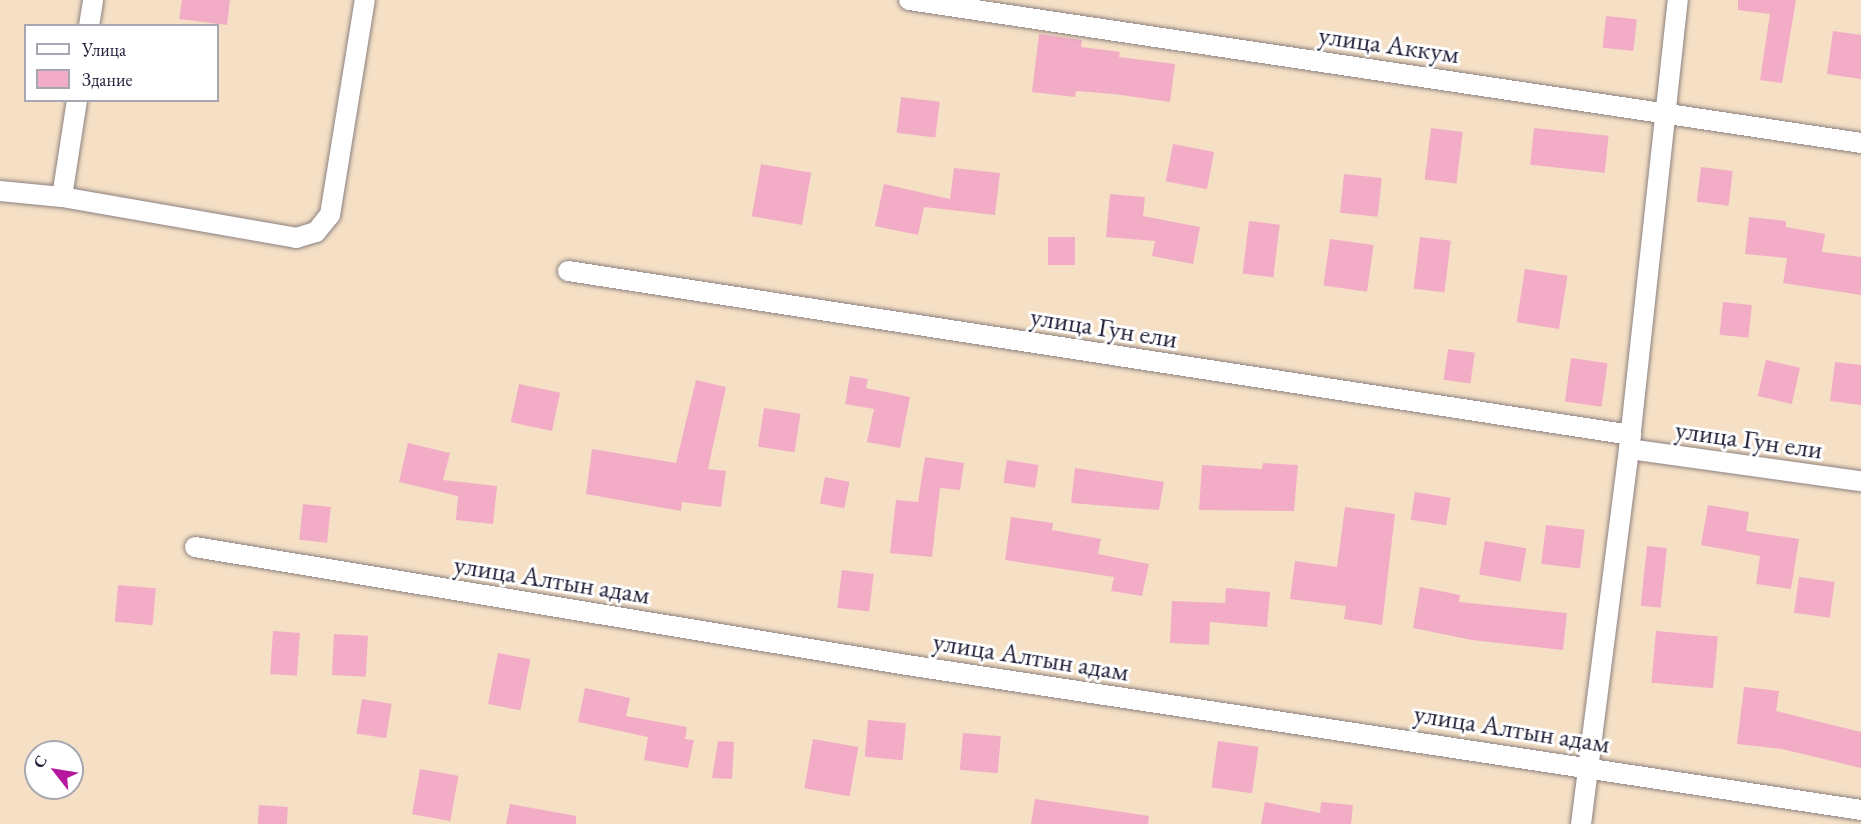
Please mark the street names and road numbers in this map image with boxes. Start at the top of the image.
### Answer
street label: улица Аккум [1317,18,1461,70]
street label: улица Гун ели [1028,299,1180,355]
street label: улица Гун ели [1673,413,1825,465]
street label: улица Алтын адам [452,548,652,610]
street label: улица Алтын адам [931,625,1131,687]
street label: улица Алтын адам [1412,697,1612,759]

